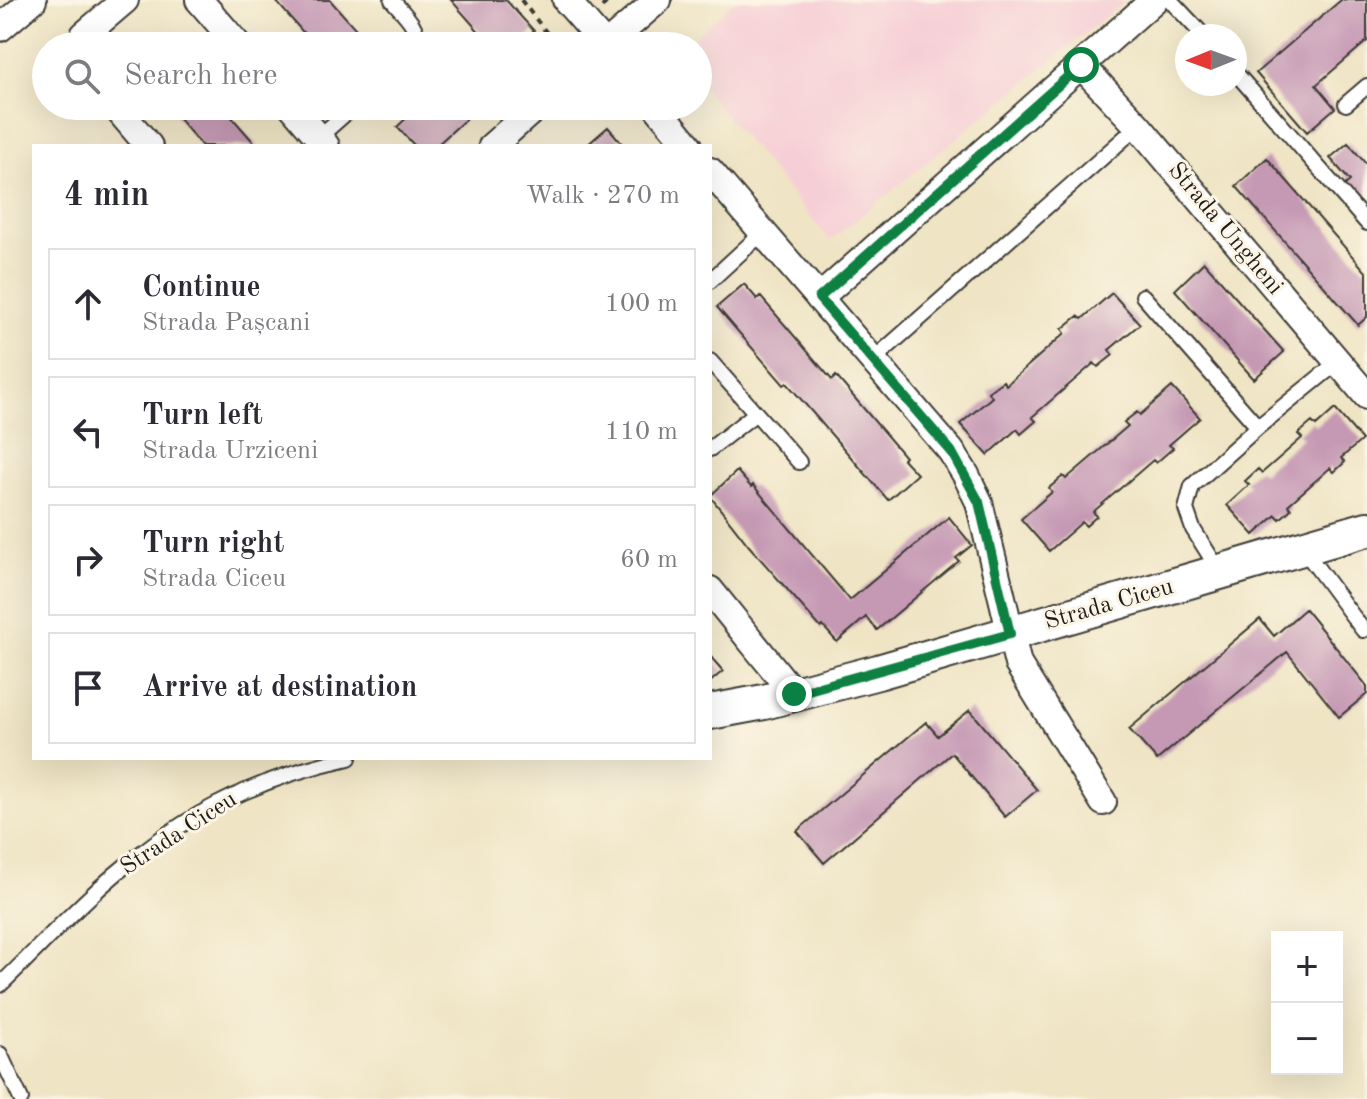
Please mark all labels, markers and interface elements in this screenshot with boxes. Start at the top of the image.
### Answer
north arrow [1175,24,1247,96]
search box [32,32,712,120]
route start [1063,47,1099,83]
icon: search [60,54,104,98]
text: Search here [124,61,278,91]
street label: Strada Ungheni [1163,158,1287,300]
text: 4 min [64,179,149,213]
text: Walk · 270 m [526,183,680,209]
text: Continue [142,273,261,303]
icon: ahead [66,282,110,326]
text: 100 m [605,291,678,317]
text: Strada Pașcani [142,310,310,336]
text: Turn left [142,401,263,431]
icon: left [66,410,110,454]
text: 110 m [605,419,678,445]
text: Strada Urziceni [142,438,318,464]
text: Turn right [142,529,284,559]
icon: right [66,538,110,582]
text: 60 m [620,547,678,573]
text: Strada Ciceu [142,566,286,592]
street label: Strada Ciceu [1042,575,1176,635]
icon: arrive [66,666,110,710]
text: Arrive at destination [142,673,417,703]
route end [776,676,812,712]
street label: Strada Ciceu [117,788,241,880]
map controls [1271,931,1343,1075]
button: + [1271,931,1343,1003]
button: − [1271,1003,1343,1075]

